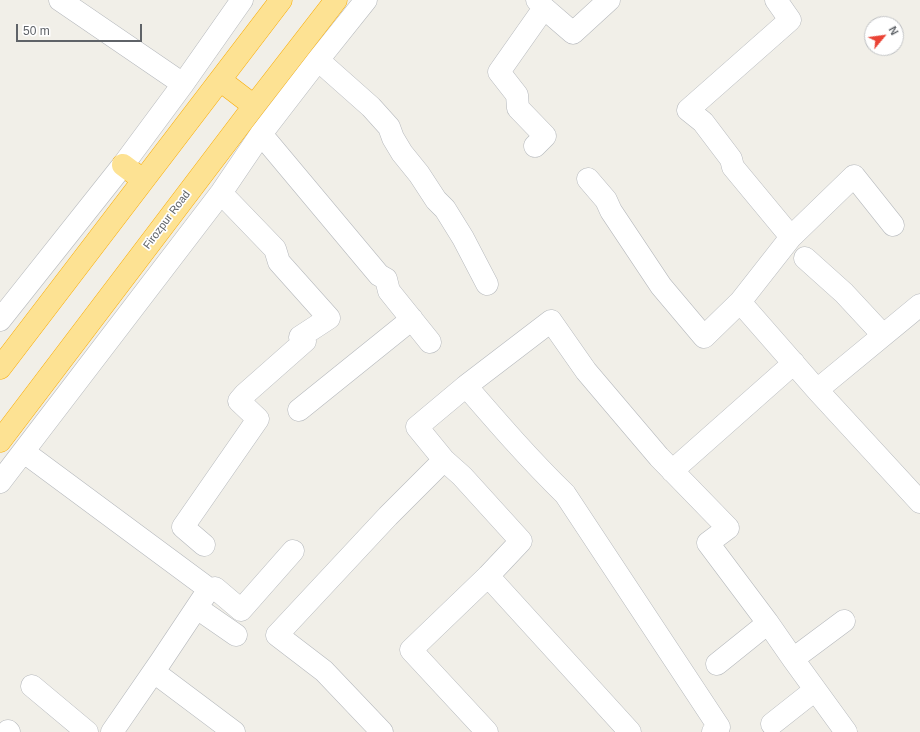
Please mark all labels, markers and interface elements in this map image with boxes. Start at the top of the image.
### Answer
scale bar [18,16,144,42]
north arrow [864,16,904,56]
text: 50 m [23,24,50,38]
text: N [886,24,901,37]
street label: Firozpur Road [141,188,193,252]

